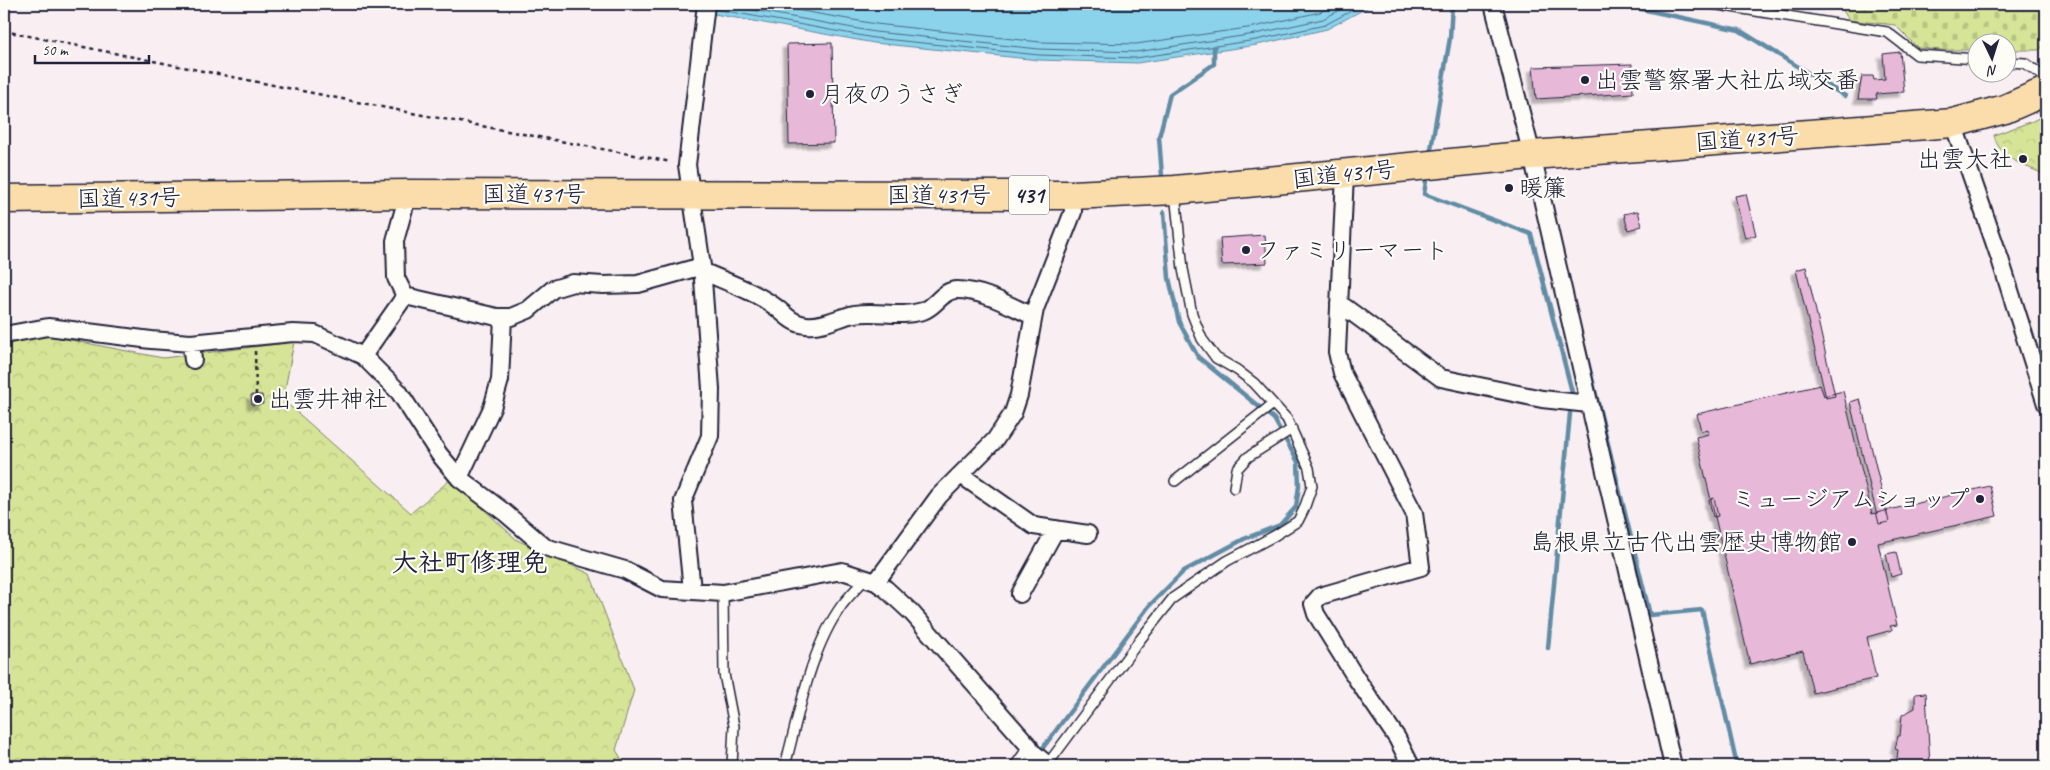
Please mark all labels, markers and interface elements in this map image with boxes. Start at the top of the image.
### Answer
scale bar [35,32,149,64]
north arrow [1968,32,2018,82]
text: 50 m [42,41,69,60]
text: N [1986,62,1998,79]
place label: 出雲警察署大社広域交番 [1595,65,1859,95]
marker: 出雲警察署大社広域交番 [1579,74,1591,86]
place label: 月夜のうさぎ [820,79,964,109]
marker: 月夜のうさぎ [804,88,816,100]
street label: 国道431号 [1694,120,1800,158]
place label: 出雲大社 [1917,144,2013,174]
marker: 出雲大社 [2017,153,2029,165]
street label: 国道431号 [1291,154,1397,194]
place label: 暖簾 [1519,173,1567,203]
road number: 431 [1009,176,1049,214]
street label: 国道431号 [482,179,586,209]
street label: 国道431号 [887,180,991,210]
street label: 国道431号 [77,182,181,214]
marker: 暖簾 [1503,182,1515,194]
place label: ファミリーマート [1256,235,1448,265]
marker: ファミリーマート [1240,244,1252,256]
place label: 出雲井神社 [268,384,388,414]
marker: 出雲井神社 [252,393,264,405]
place label: ミュージアムショップ [1731,484,1970,514]
marker: ミュージアムショップ [1974,493,1986,505]
place label: 島根県立古代出雲歴史博物館 [1530,527,1842,557]
marker: 島根県立古代出雲歴史博物館 [1846,536,1858,548]
district label: 大社町修理免 [392,546,548,579]

